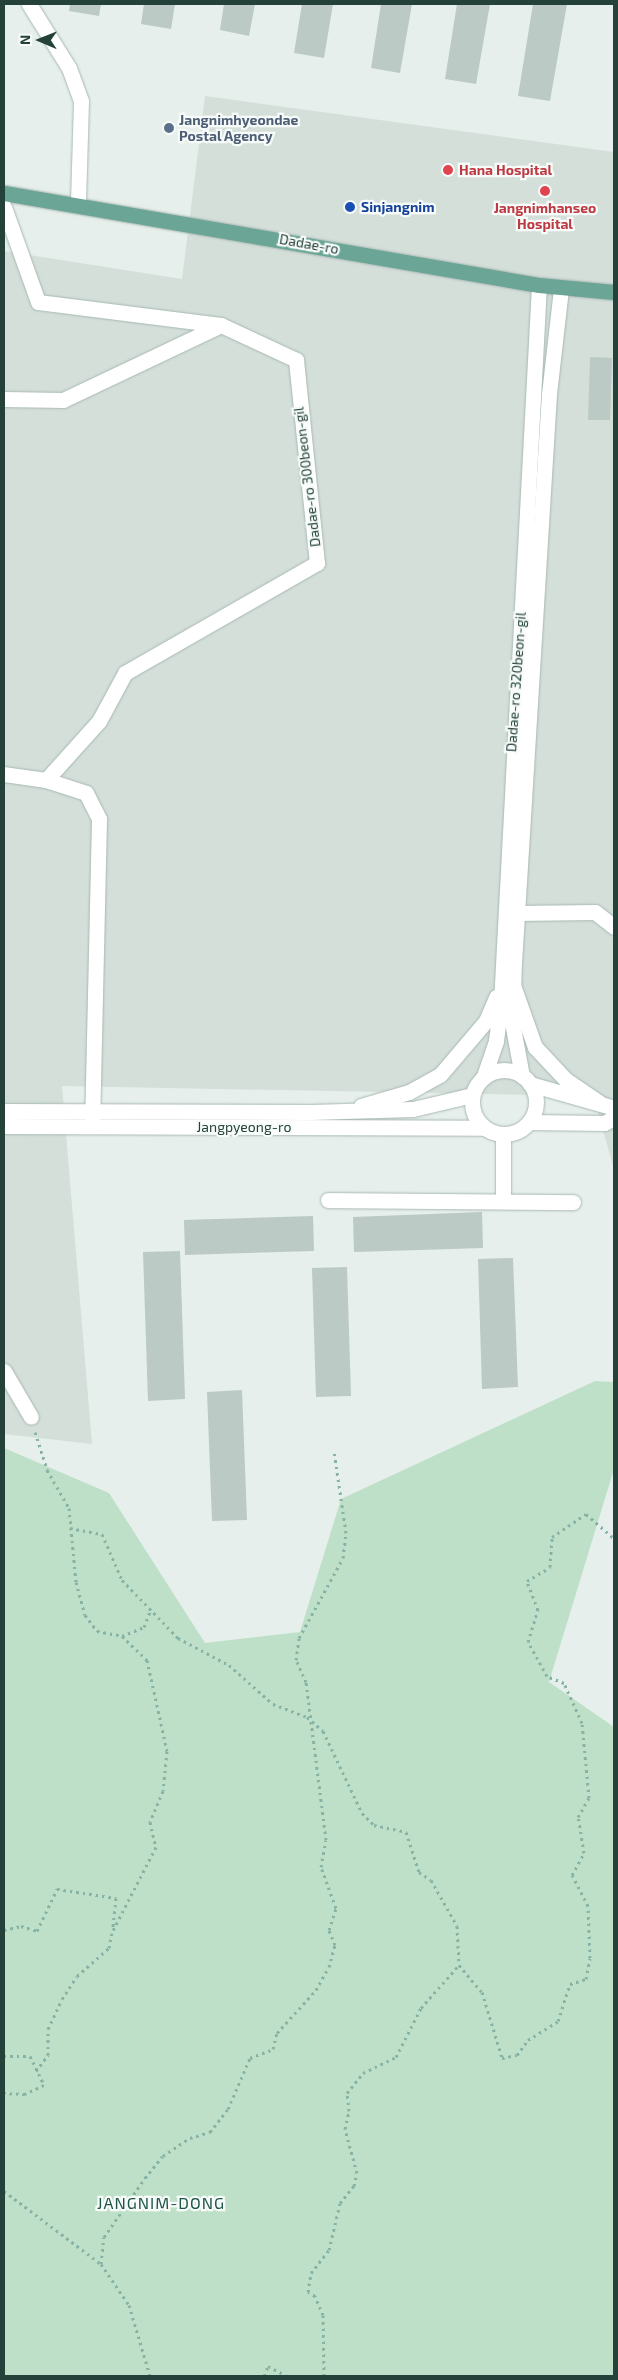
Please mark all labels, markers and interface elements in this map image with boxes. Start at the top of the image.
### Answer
north arrow [15,15,65,65]
text: N [16,35,33,45]
place label: Jangnimhyeondae Postal Agency [179,112,298,144]
marker: Jangnimhyeondae Postal Agency [163,122,175,134]
place label: Hana Hospital [459,162,552,178]
marker: Hana Hospital [441,163,455,177]
marker: Jangnimhanseo Hospital [538,184,552,198]
place label: Sinjangnim [361,199,434,215]
marker: Sinjangnim [343,200,357,214]
place label: Jangnimhanseo Hospital [494,200,596,232]
street label: Dadae-ro [278,231,340,257]
street label: Dadae-ro 300beon-gil [290,406,324,548]
street label: Dadae-ro 320beon-gil [503,611,529,753]
street label: Jangpyeong-ro [197,1119,291,1135]
district label: JANGNIM-DONG [96,2193,226,2213]

